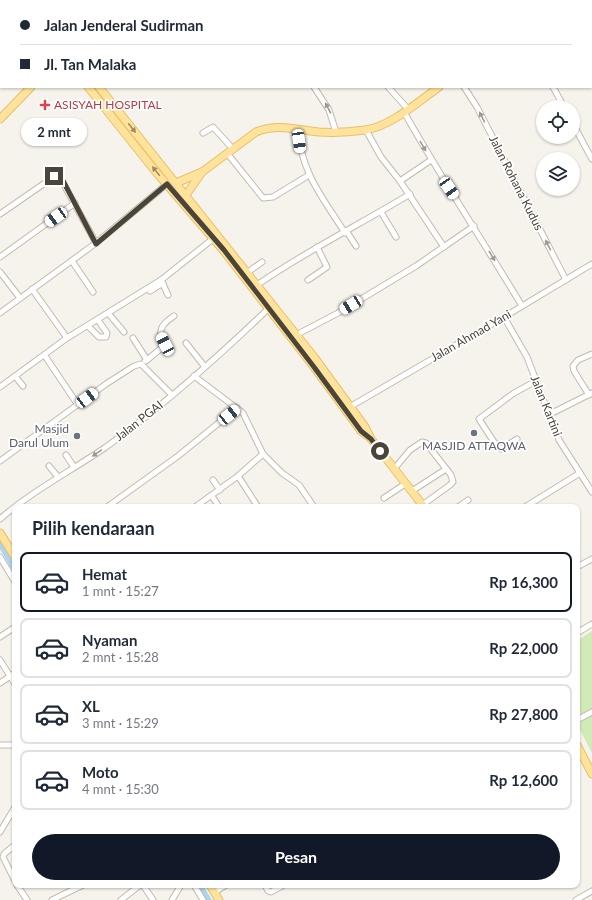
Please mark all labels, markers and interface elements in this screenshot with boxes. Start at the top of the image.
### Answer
text: Jalan Jenderal Sudirman [44,16,204,34]
text: Jl. Tan Malaka [44,55,136,73]
place label: ASISYAH HOSPITAL [54,97,162,112]
marker: ASISYAH HOSPITAL [39,99,51,111]
map controls [536,100,580,196]
button: locate [536,100,580,144]
one-way arrow [324,102,331,114]
one-way arrow [479,112,485,123]
callout: 2 mnt [21,118,87,146]
one-way arrow [128,123,136,134]
text: 2 mnt [37,124,71,140]
car [291,128,307,154]
street label: Jalan Rohana Kudus [486,133,547,233]
one-way arrow [420,140,427,152]
button: layers [536,152,580,196]
one-way arrow [151,165,160,176]
route end [45,167,63,185]
car [437,175,461,201]
car [43,205,69,229]
one-way arrow [545,239,551,251]
one-way arrow [489,250,496,262]
car [338,294,364,316]
street label: Jalan Ahmad Yani [428,306,514,365]
car [154,331,176,357]
street label: Jalan Kartini [527,373,566,439]
car [74,386,100,410]
street label: Jalan PGAI [112,397,166,444]
car [216,403,242,427]
place label: Masjid Darul Ulum [9,421,69,450]
marker: MASJID ATTAQWA [469,428,479,438]
marker: Masjid Darul Ulum [72,431,82,441]
place label: MASJID ATTAQWA [422,438,527,453]
route start [371,442,389,460]
one-way arrow [92,449,102,457]
text: Pilih kendaraan [32,517,155,539]
icon: car [34,564,70,600]
text: Hemat [82,565,127,583]
text: Rp 16,300 [489,573,558,591]
text: 1 mnt · 15:27 [82,583,159,599]
icon: car [34,630,70,666]
text: Nyaman [82,631,137,649]
text: Rp 22,000 [489,639,558,657]
text: 2 mnt · 15:28 [82,649,159,665]
icon: car [34,696,70,732]
text: XL [82,697,100,715]
text: Rp 27,800 [489,705,558,723]
text: 3 mnt · 15:29 [82,715,159,731]
icon: car [34,762,70,798]
text: Moto [82,763,119,781]
text: Rp 12,600 [489,771,558,789]
text: 4 mnt · 15:30 [82,781,159,797]
button: Pesan [32,834,560,880]

